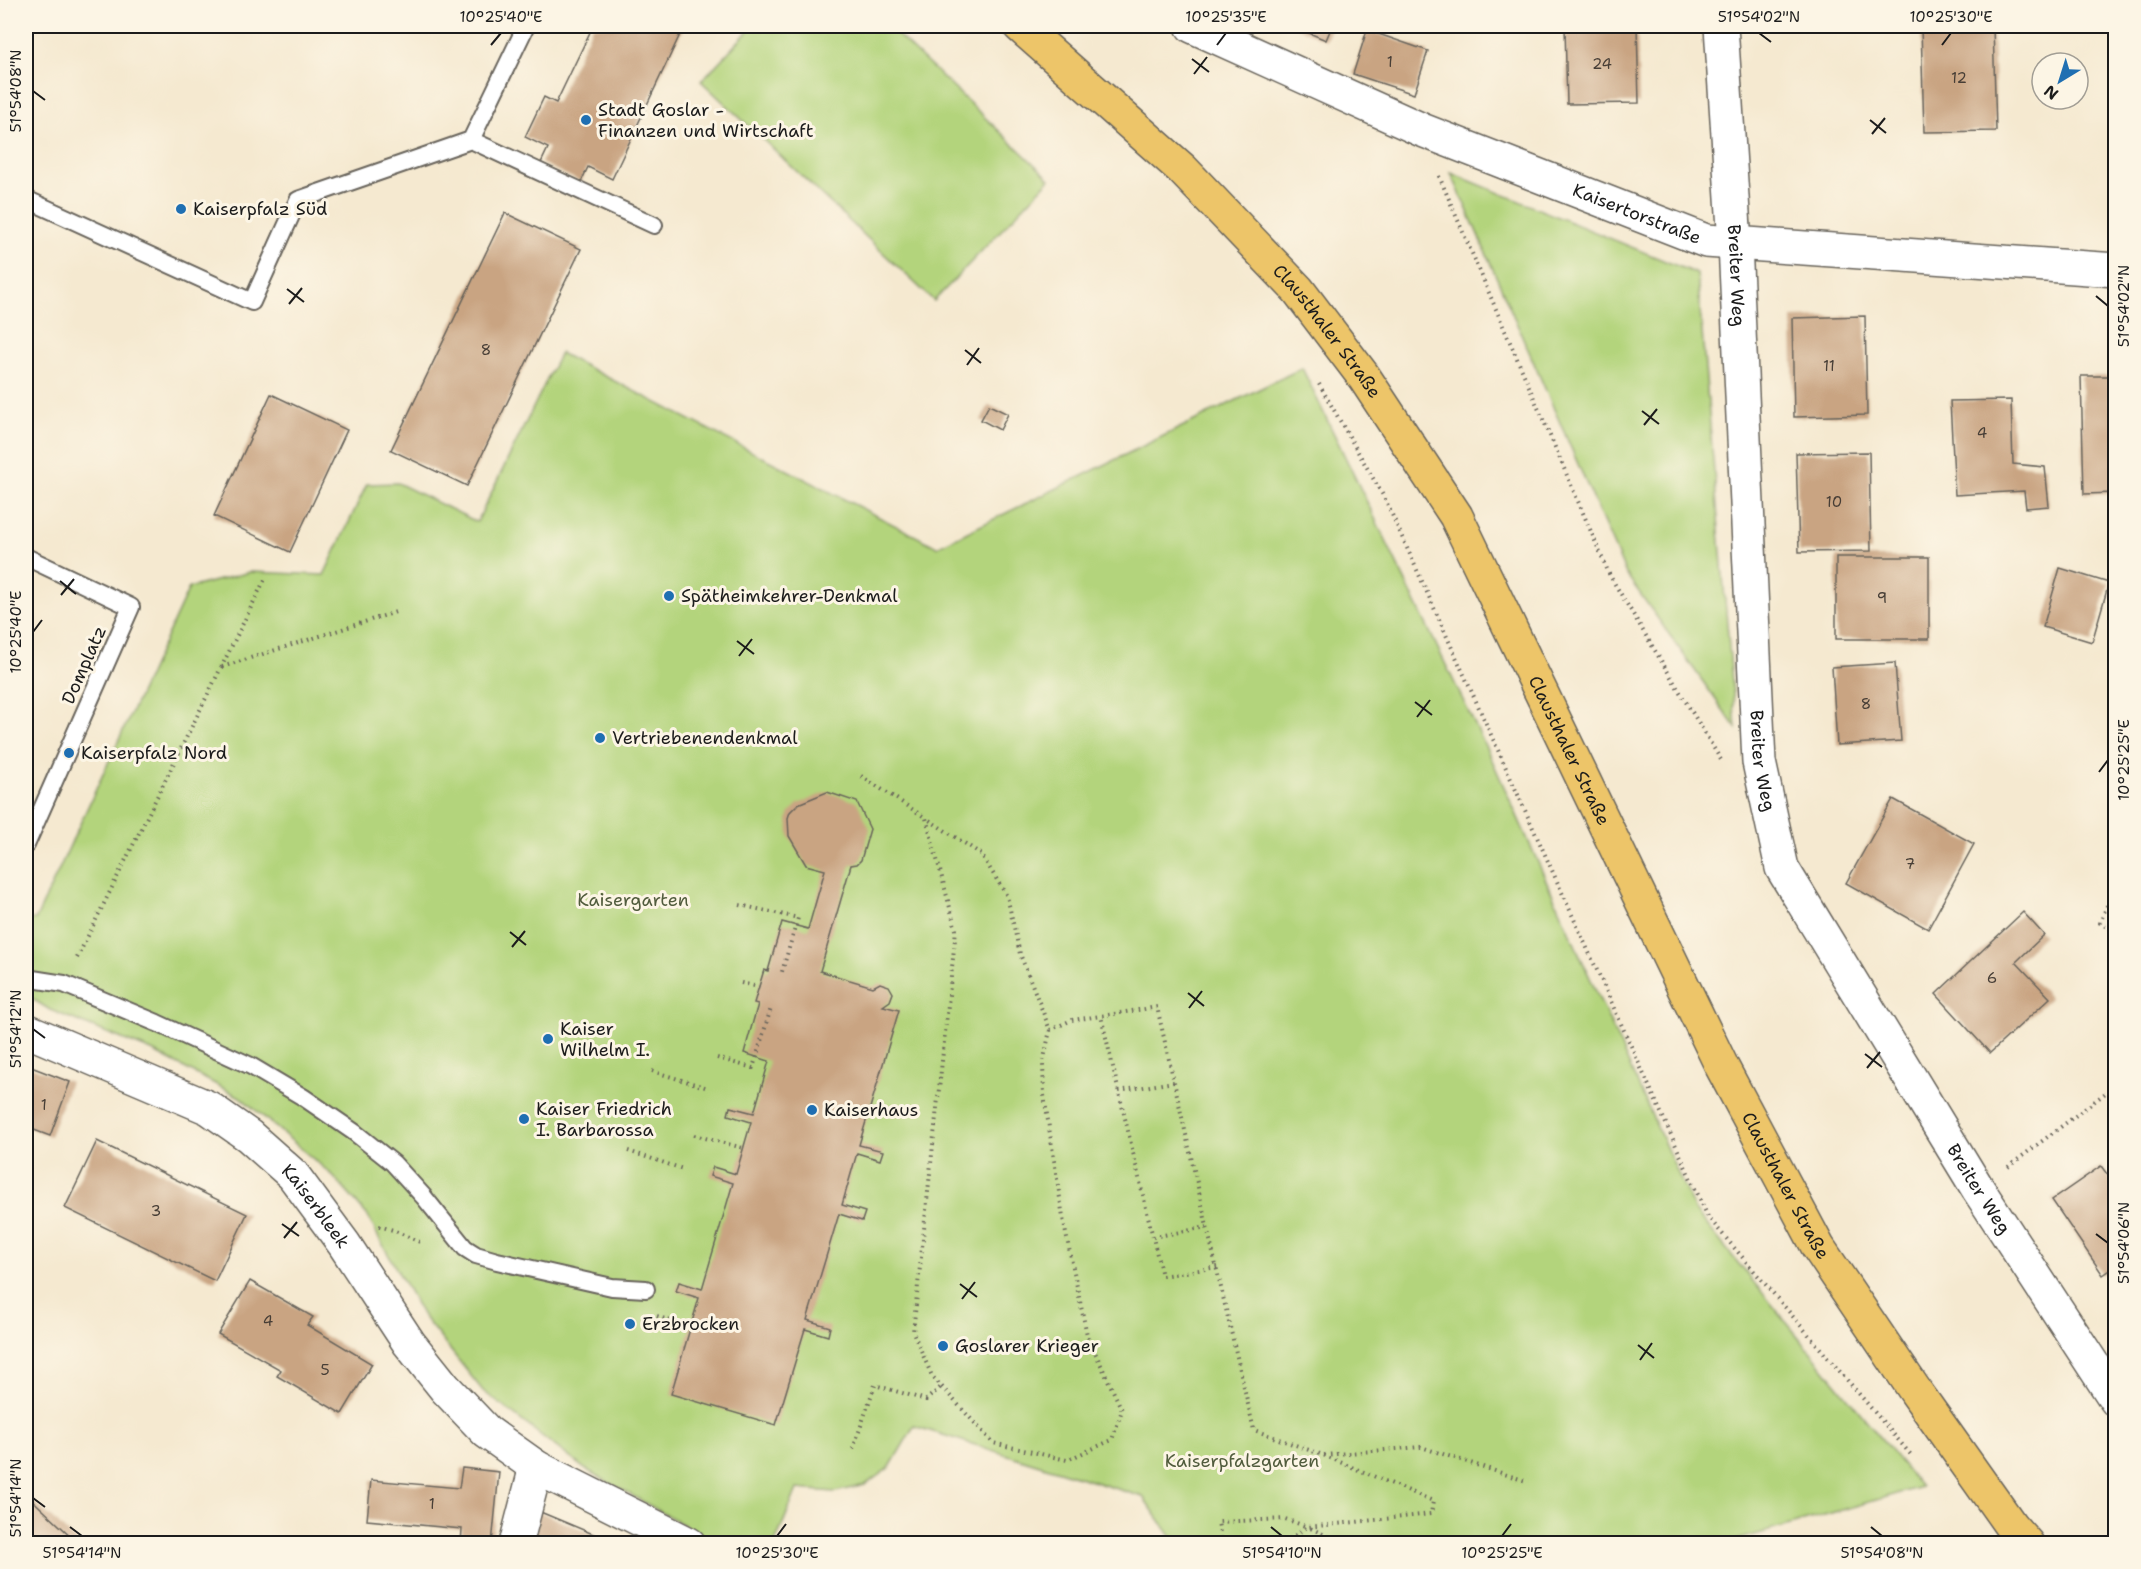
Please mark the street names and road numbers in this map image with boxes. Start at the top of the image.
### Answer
street label: Kaisertorstraße [1569,178,1704,250]
street label: Breiter Weg [1722,224,1751,327]
street label: Clausthaler Straße [1268,259,1387,403]
street label: Domplatz [56,622,112,708]
street label: Clausthaler Straße [1523,672,1616,829]
street label: Breiter Weg [1745,709,1781,814]
street label: Clausthaler Straße [1736,1108,1835,1264]
street label: Breiter Weg [1941,1139,2016,1239]
street label: Kaiserbleek [276,1158,355,1253]

